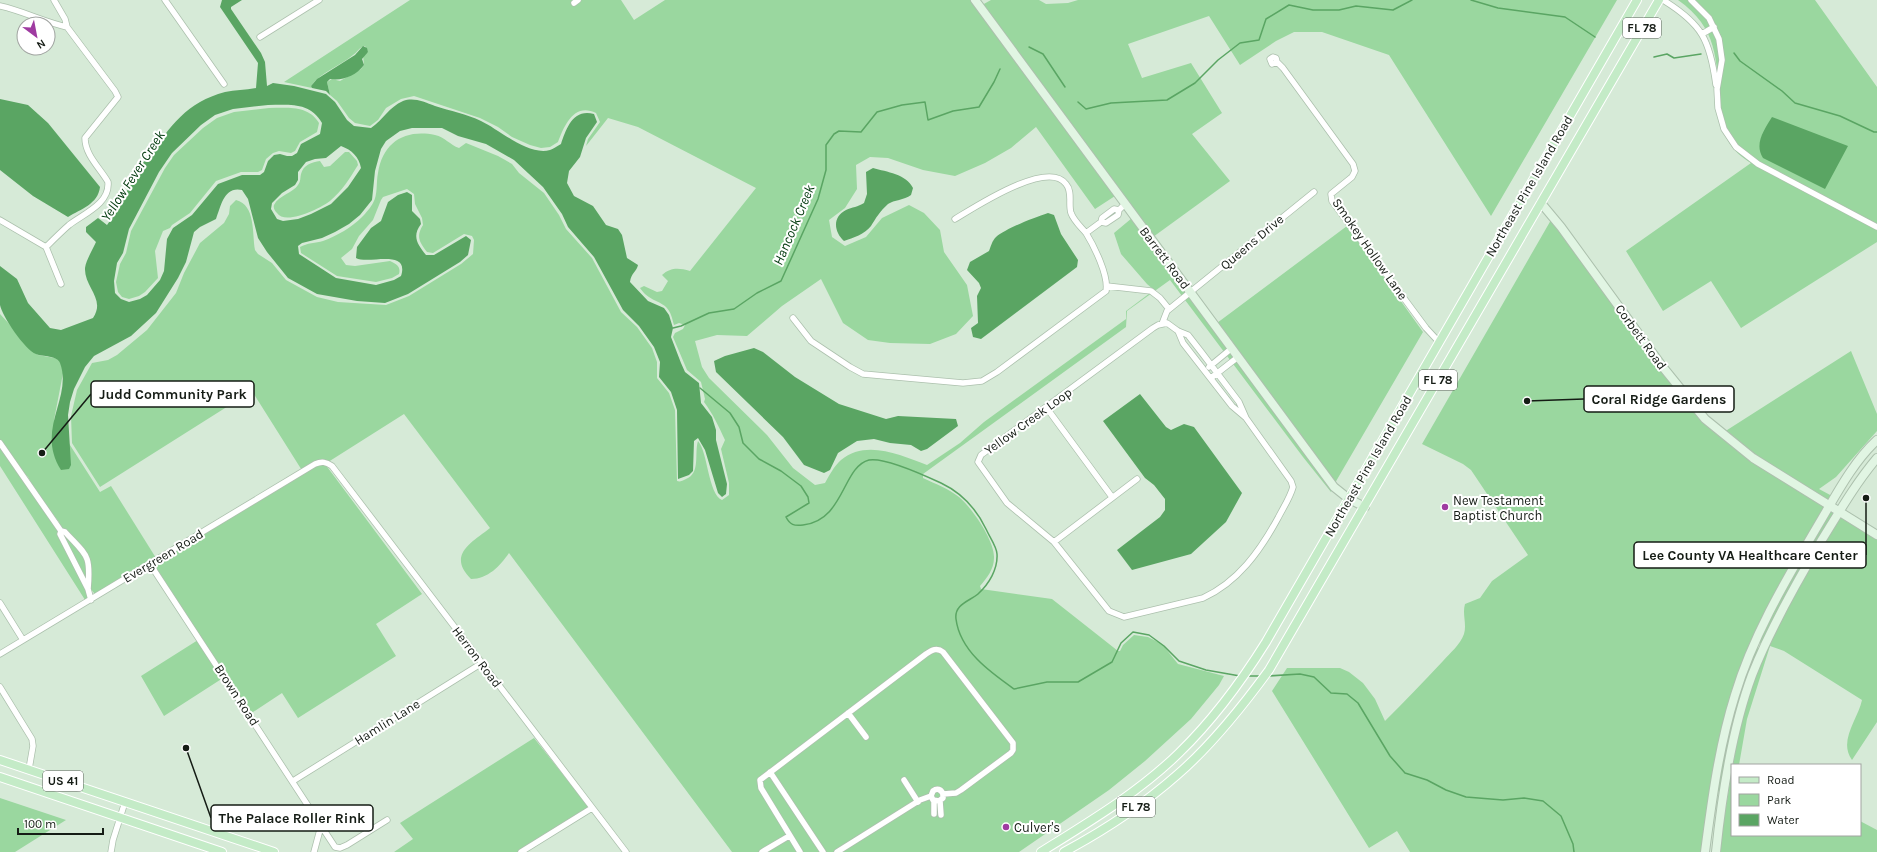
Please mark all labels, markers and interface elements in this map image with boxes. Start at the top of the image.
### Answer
north arrow [16,16,56,56]
road number: FL 78 [1623,18,1661,38]
text: N [34,36,48,52]
street label: Northeast Pine Island Road [1482,113,1576,259]
water label: Yellow Fever Creek [97,127,169,224]
water label: Hancock Creek [769,181,819,268]
street label: Smokey Hollow Lane [1329,195,1411,303]
street label: Queens Drive [1217,211,1287,273]
street label: Barrett Road [1137,224,1193,292]
street label: Corbett Road [1612,301,1670,373]
road number: FL 78 [1419,370,1457,390]
callout: Judd Community Park [91,381,254,407]
street label: Yellow Creek Loop [981,384,1075,458]
text: Judd Community Park [99,386,247,403]
callout: Coral Ridge Gardens [1584,386,1734,412]
text: Coral Ridge Gardens [1592,391,1726,408]
street label: Northeast Pine Island Road [1321,393,1415,539]
place label: New Testament Baptist Church [1453,493,1544,523]
marker: New Testament Baptist Church [1440,502,1450,512]
street label: Evergreen Road [120,526,206,586]
callout: Lee County VA Healthcare Center [1634,542,1866,568]
text: Lee County VA Healthcare Center [1642,547,1858,564]
street label: Herron Road [449,623,505,691]
street label: Brown Road [212,661,262,729]
street label: Hamlin Lane [352,696,423,748]
legend [1731,764,1861,836]
road number: US 41 [43,771,83,791]
text: Road [1767,773,1795,787]
text: Park [1767,793,1792,807]
road number: FL 78 [1117,797,1155,817]
callout: The Palace Roller Rink [211,805,373,831]
scale bar [18,810,103,836]
text: The Palace Roller Rink [219,810,366,827]
text: Water [1767,813,1800,827]
text: 100 m [24,817,56,831]
place label: Culver's [1014,820,1060,835]
marker: Culver's [1001,822,1011,832]

